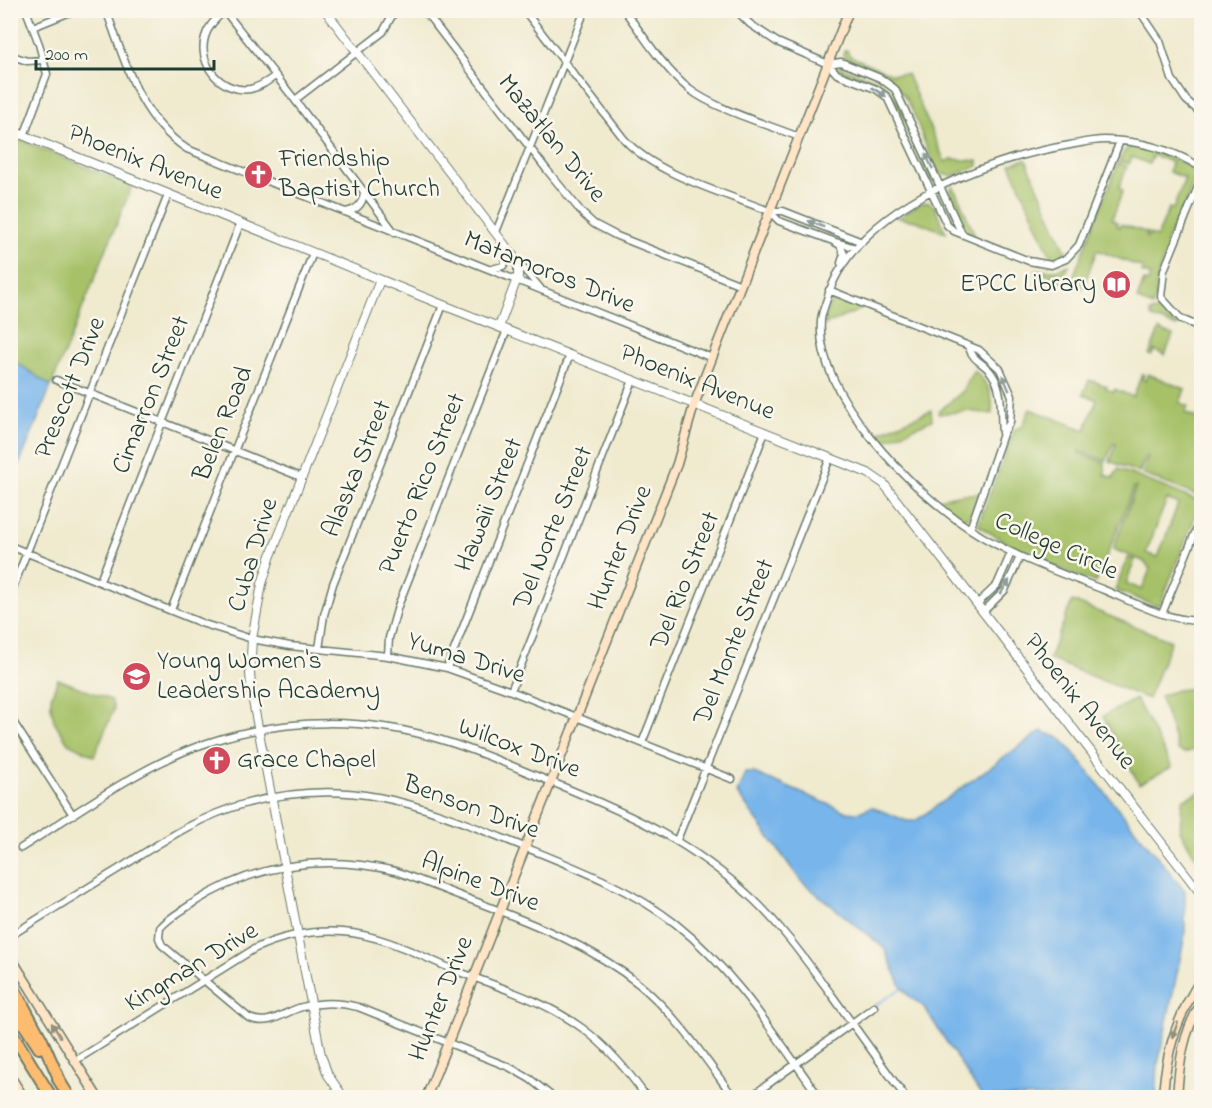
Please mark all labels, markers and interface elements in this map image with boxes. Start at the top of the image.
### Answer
scale bar [36,33,214,71]
text: 200 m [45,43,88,69]
street label: Mazatlan Drive [487,67,615,212]
one-way arrow [870,86,887,97]
street label: Phoenix Avenue [62,115,229,212]
place label: Friendship Baptist Church [278,141,440,209]
one-way arrow [925,153,934,170]
church icon: Friendship Baptist Church [242,159,274,191]
one-way arrow [807,219,825,228]
street label: Matamoros Drive [458,221,641,325]
place label: EPCC Library [960,266,1096,304]
library icon: EPCC Library [1101,269,1133,301]
street label: Cimarron Street [103,310,201,480]
street label: Prescott Drive [25,311,117,465]
street label: Phoenix Avenue [614,335,781,432]
street label: Belen Road [183,360,264,488]
one-way arrow [1001,373,1011,391]
street label: Puerto Rico Street [369,387,477,581]
street label: Alaska Street [313,394,403,543]
street label: Hawaii Street [446,432,534,578]
street label: Del Norte Street [504,440,604,616]
street label: Hunter Drive [579,479,663,616]
street label: Cuba Drive [219,493,289,617]
street label: College Circle [988,503,1124,591]
street label: Del Rio Street [641,506,731,657]
street label: Del Monte Street [684,553,786,732]
one-way arrow [999,578,1010,595]
street label: Yuma Drive [402,623,530,695]
street label: Phoenix Avenue [1013,626,1145,779]
place label: Young Women's Leadership Academy [157,643,380,711]
school or university icon: Young Women's Leadership Academy [120,661,152,693]
street label: Wilcox Drive [452,708,586,790]
place label: Grace Chapel [237,742,376,780]
church icon: Grace Chapel [200,745,232,777]
street label: Benson Drive [397,765,545,850]
street label: Alpine Drive [415,843,545,923]
street label: Kingman Drive [118,913,266,1023]
street label: Hunter Drive [400,930,484,1067]
one-way arrow [1169,1021,1179,1039]
one-way arrow [50,1022,61,1038]

